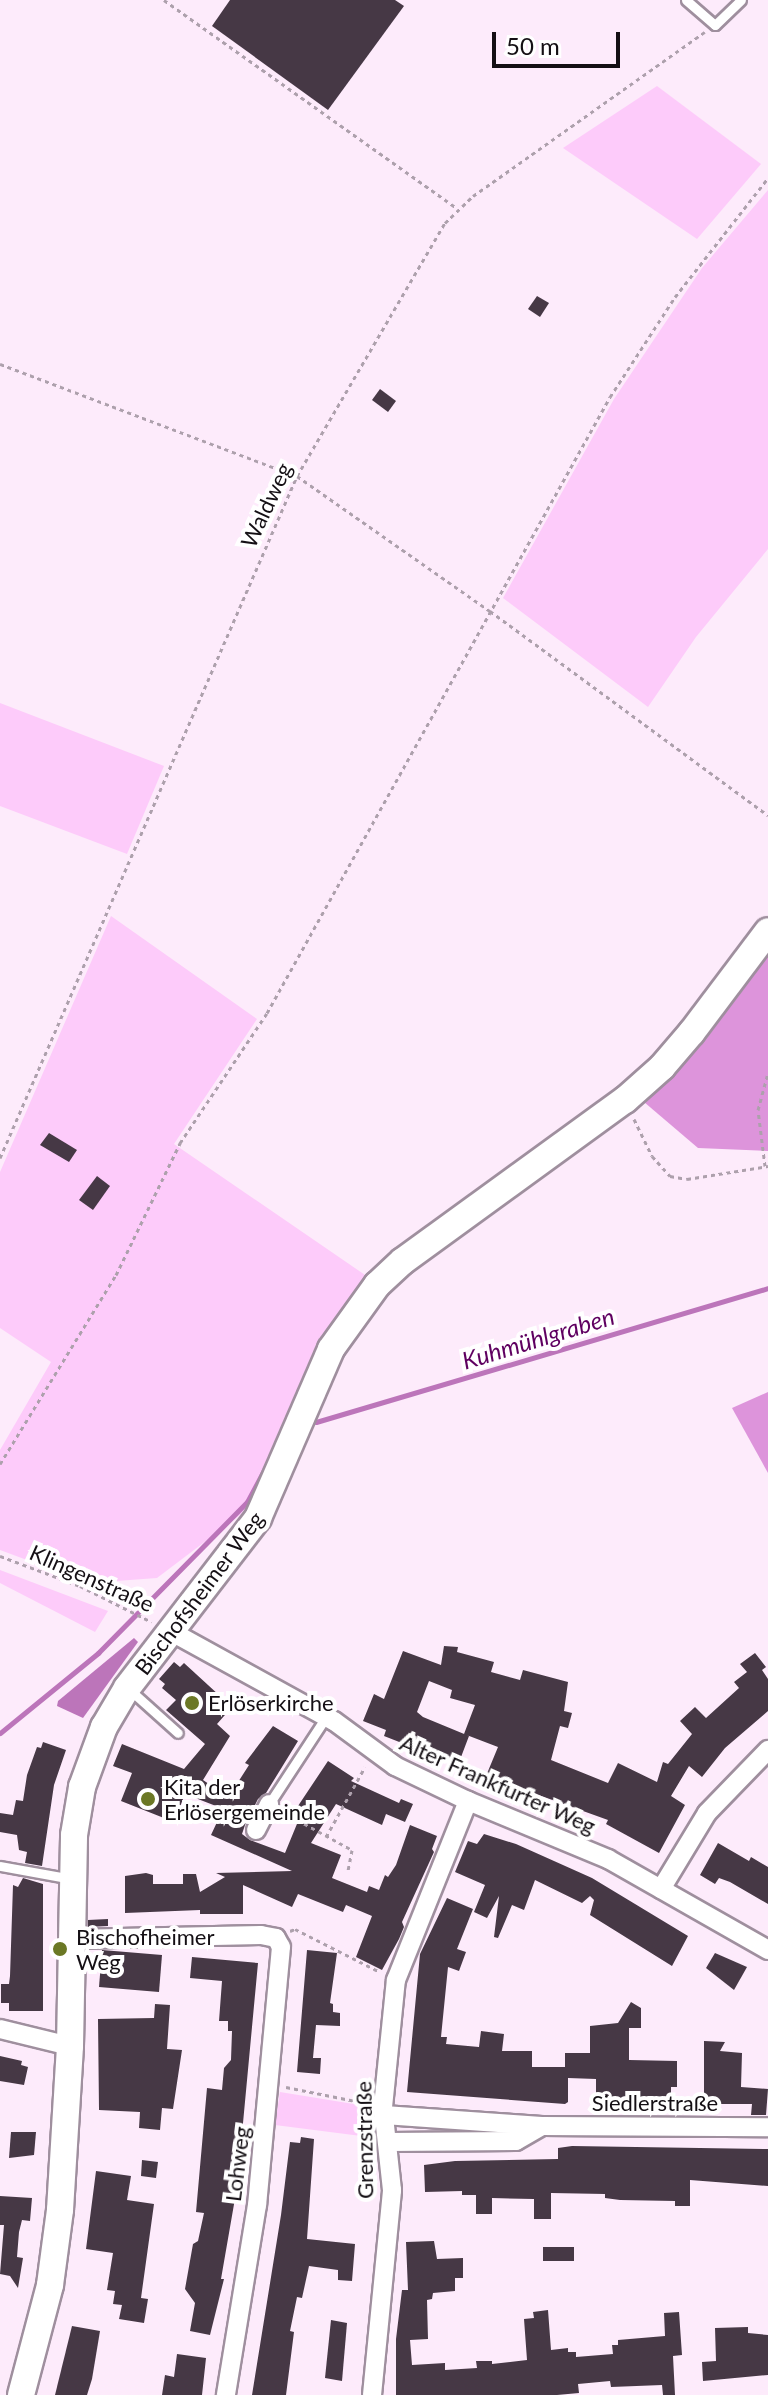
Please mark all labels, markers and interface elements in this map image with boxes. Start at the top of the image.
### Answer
scale bar [496,16,624,66]
text: 50 m [506,31,560,60]
street label: Waldweg [235,459,297,551]
water label: Kuhmühlgraben [458,1301,618,1375]
street label: Bischofsheimer Weg [129,1506,269,1680]
street label: Klingenstraße [26,1539,158,1617]
place label: Erlöserkirche [208,1690,334,1716]
marker: Erlöserkirche [183,1694,201,1712]
street label: Alter Frankfurter Weg [396,1729,600,1839]
place label: Kita der Erlösergemeinde [164,1773,325,1824]
marker: Kita der Erlösergemeinde [139,1790,157,1808]
place label: Bischofheimer Weg [76,1923,214,1974]
marker: Bischofheimer Weg [51,1940,69,1958]
street label: Grenzstraße [350,2081,378,2199]
street label: Siedlerstraße [592,2090,718,2116]
street label: Lohweg [219,2125,255,2203]

